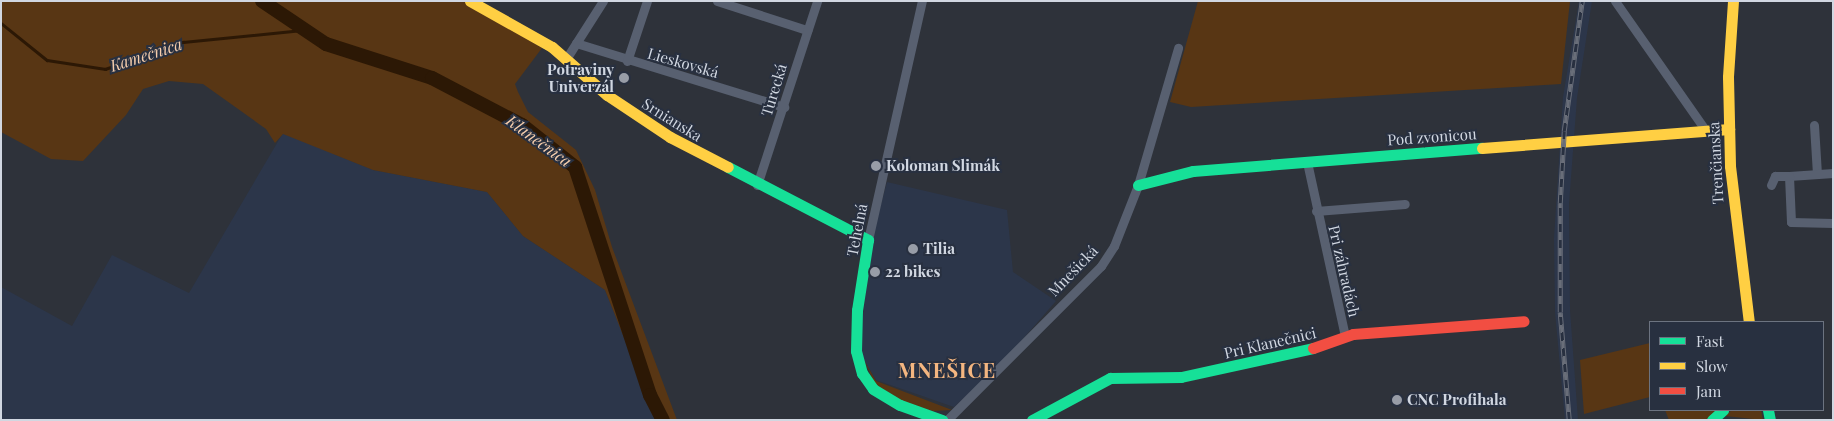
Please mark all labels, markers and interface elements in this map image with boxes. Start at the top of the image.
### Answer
water label: Kamečnica [107,34,185,76]
street label: Lieskovská [645,44,721,82]
place label: Potraviny Univerzál [547,60,614,95]
street label: Turecká [758,62,790,118]
marker: Potraviny Univerzál [618,72,630,84]
street label: Srnianska [639,95,705,145]
water label: Klanečnica [503,111,575,171]
street label: Trenčianska [1705,121,1727,205]
street label: Pod zvonicou [1387,125,1477,149]
place label: Koloman Slimák [886,157,1000,175]
marker: Koloman Slimák [870,160,882,172]
street label: Tehelná [843,202,871,258]
street label: Pri záhradách [1325,223,1363,319]
place label: Tilia [923,240,955,258]
street label: Mnešická [1044,242,1102,300]
marker: Tilia [907,243,919,255]
place label: 22 bikes [885,263,941,281]
marker: 22 bikes [869,266,881,278]
legend [1649,321,1824,411]
street label: Pri Klanečnici [1222,324,1318,362]
text: Fast [1696,331,1724,351]
text: Slow [1696,356,1728,376]
district label: MNEŠICE [897,357,997,381]
text: Jam [1696,381,1721,401]
place label: CNC Profihala [1407,391,1506,409]
marker: CNC Profihala [1391,394,1403,406]

